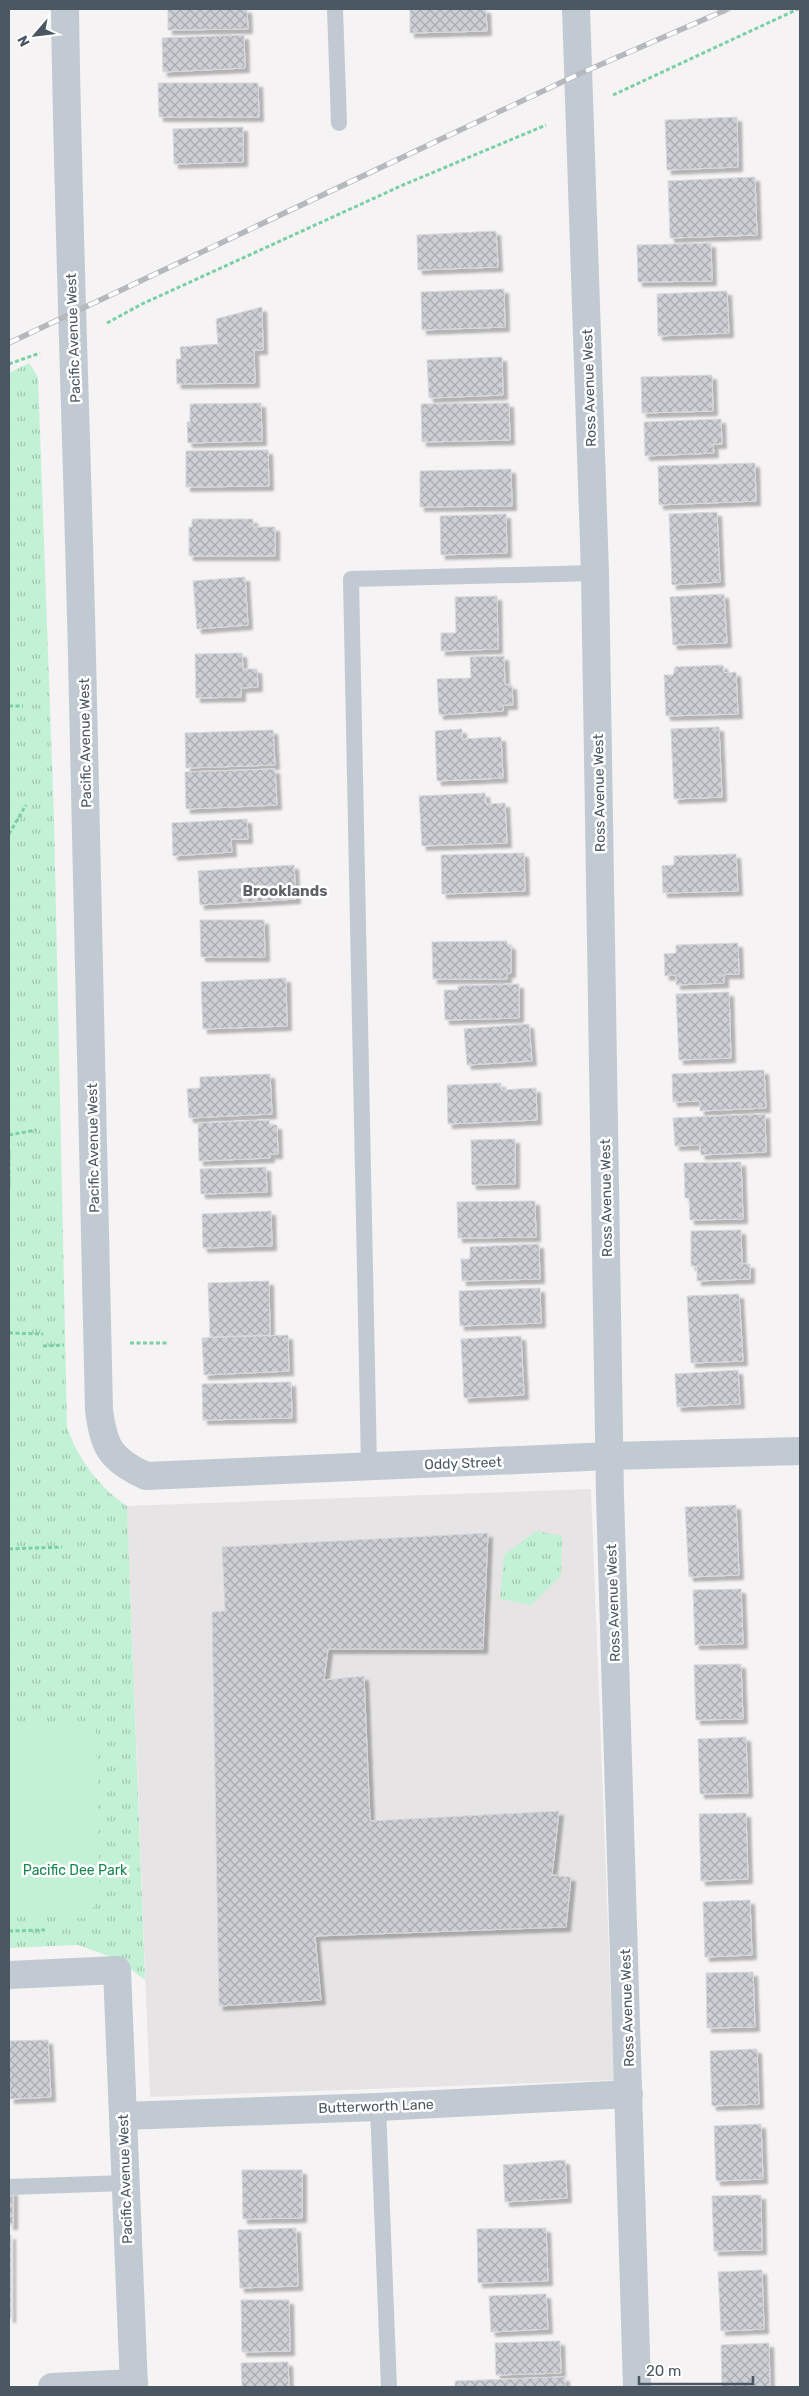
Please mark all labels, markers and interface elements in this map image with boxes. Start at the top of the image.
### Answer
north arrow [10,10,60,60]
text: N [14,32,34,49]
street label: Pacific Avenue West [63,272,84,403]
street label: Ross Avenue West [579,328,600,447]
street label: Pacific Avenue West [76,677,95,808]
street label: Ross Avenue West [590,733,609,852]
district label: Brooklands [243,882,327,900]
street label: Pacific Avenue West [84,1082,103,1213]
street label: Ross Avenue West [597,1138,616,1257]
street label: Oddy Street [424,1454,503,1473]
street label: Ross Avenue West [603,1543,624,1662]
park label: Pacific Dee Park [23,1862,128,1879]
street label: Ross Avenue West [617,1948,638,2067]
street label: Butterworth Lane [318,2096,434,2117]
street label: Pacific Avenue West [115,2113,136,2244]
scale bar [639,2354,753,2386]
text: 20 m [646,2362,681,2380]

